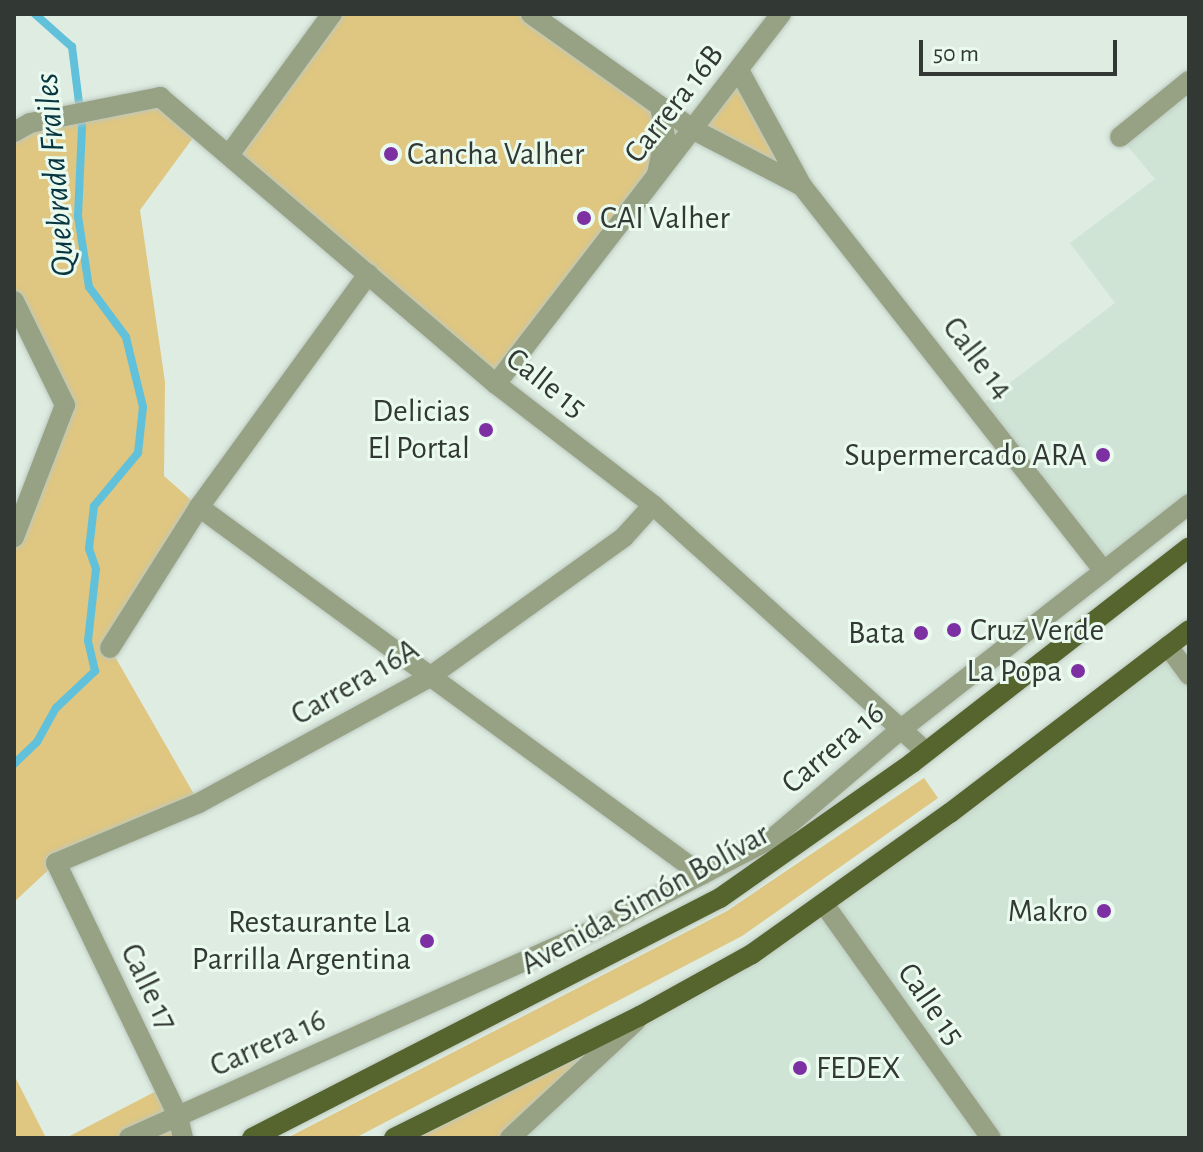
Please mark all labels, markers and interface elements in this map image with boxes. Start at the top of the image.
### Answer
scale bar [923,24,1121,74]
street label: Carrera 16B [616,37,732,171]
text: 50 m [933,42,979,66]
water label: Quebrada Frailes [27,72,85,278]
place label: Cancha Valher [407,135,584,173]
marker: Cancha Valher [382,145,400,163]
place label: CAI Valher [600,199,730,237]
marker: CAI Valher [575,209,593,227]
street label: Calle 14 [934,309,1022,407]
street label: Calle 15 [498,340,594,426]
place label: Delicias El Portal [368,393,470,468]
marker: Delicias El Portal [477,421,495,439]
place label: Supermercado ARA [844,436,1087,474]
marker: Supermercado ARA [1094,446,1112,464]
place label: Cruz Verde [970,611,1104,649]
place label: Bata [848,614,905,652]
marker: Cruz Verde [945,621,963,639]
marker: Bata [912,624,930,642]
street label: Carrera 16A [284,630,426,734]
place label: La Popa [967,652,1062,690]
marker: La Popa [1069,662,1087,680]
street label: Carrera 16 [774,694,892,802]
street label: Avenida Simón Bolívar [514,815,776,983]
place label: Makro [1008,892,1088,930]
marker: Makro [1095,902,1113,920]
place label: Restaurante La Parrilla Argentina [192,904,411,979]
marker: Restaurante La Parrilla Argentina [418,932,436,950]
street label: Calle 17 [112,937,186,1037]
street label: Calle 15 [889,955,973,1053]
street label: Carrera 16 [204,1001,332,1085]
place label: FEDEX [816,1049,900,1087]
marker: FEDEX [791,1059,809,1077]

